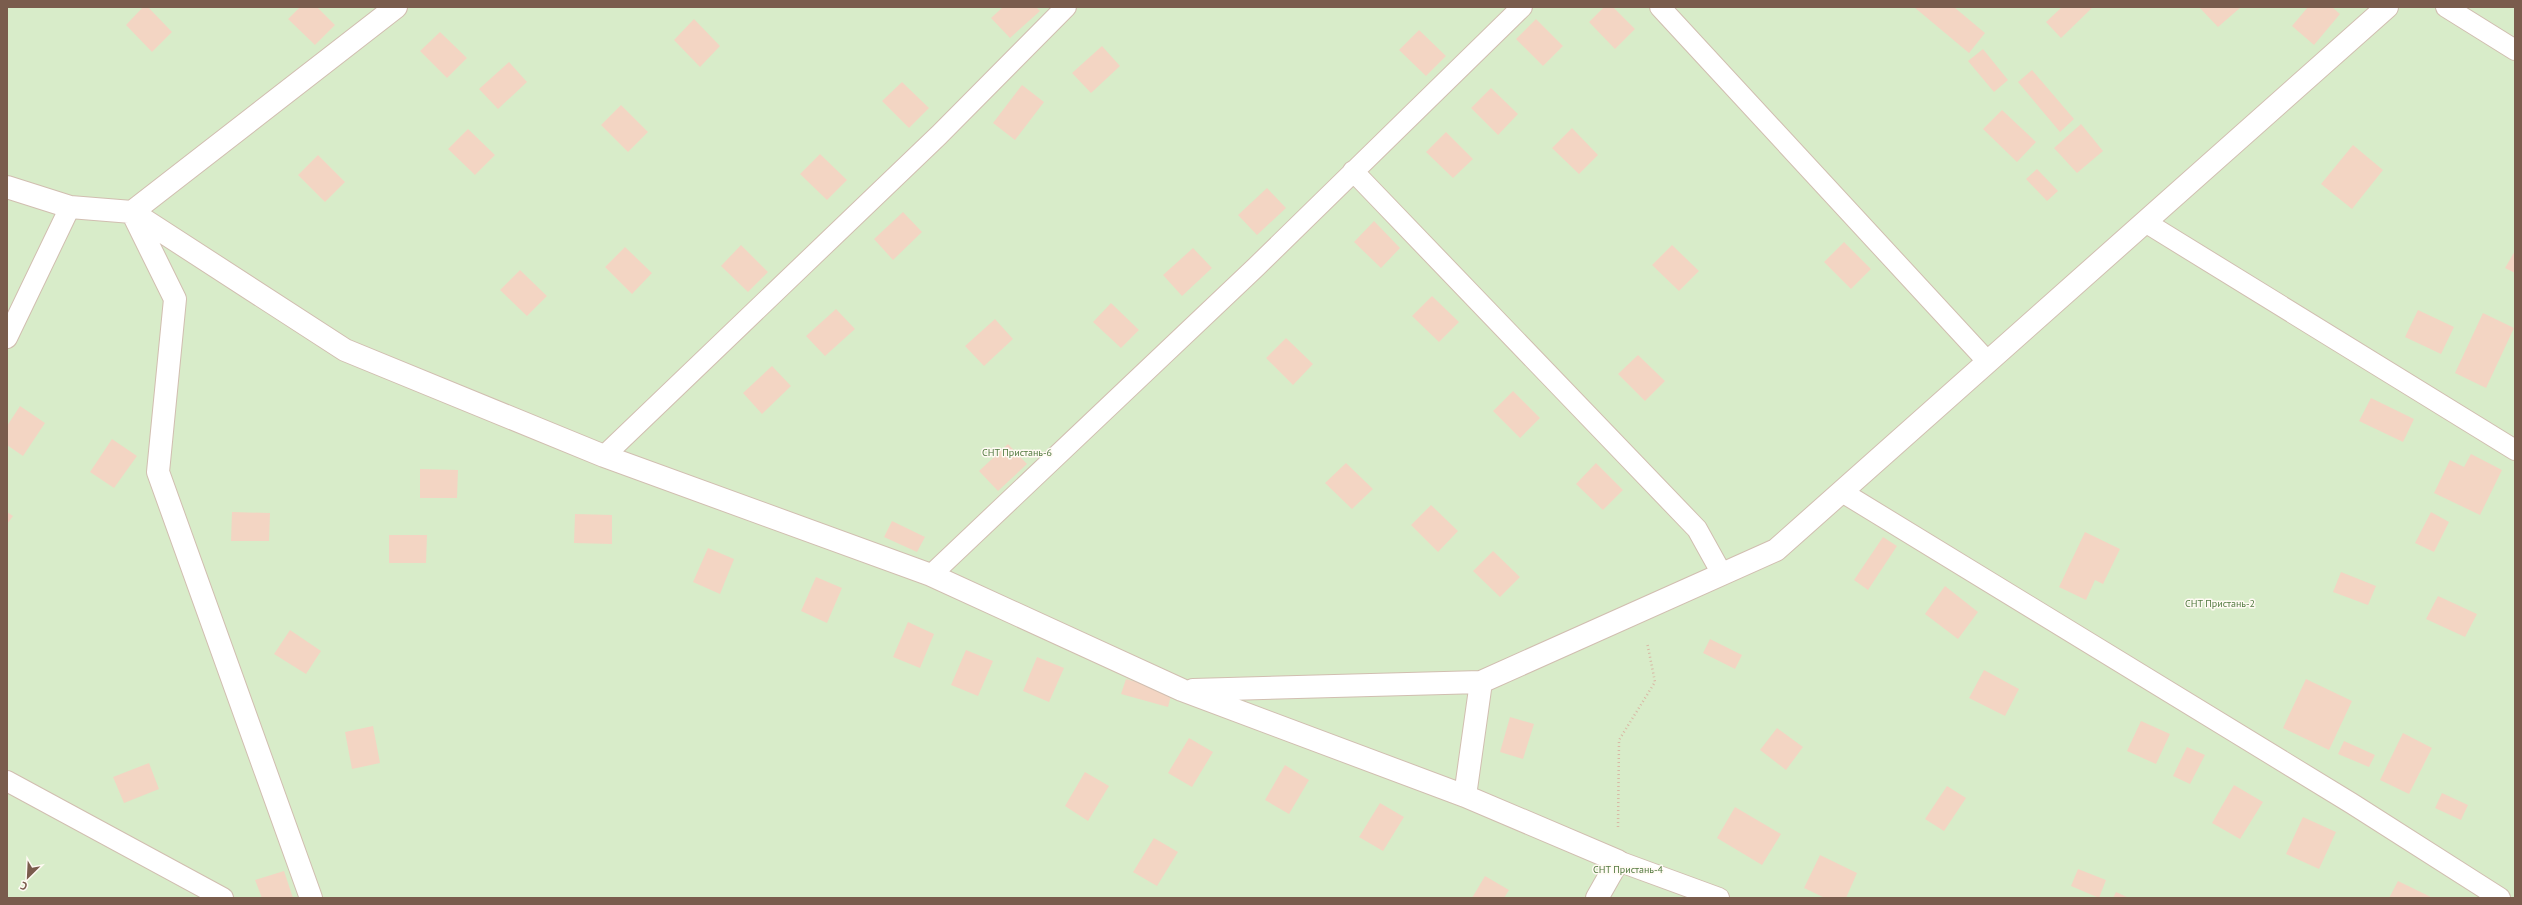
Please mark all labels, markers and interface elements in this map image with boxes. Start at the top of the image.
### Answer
park label: СНТ Пристань-6 [982,446,1052,459]
park label: СНТ Пристань-2 [2185,597,2255,610]
north arrow [8,857,48,897]
park label: СНТ Пристань-4 [1593,863,1664,876]
text: С [18,878,30,894]

